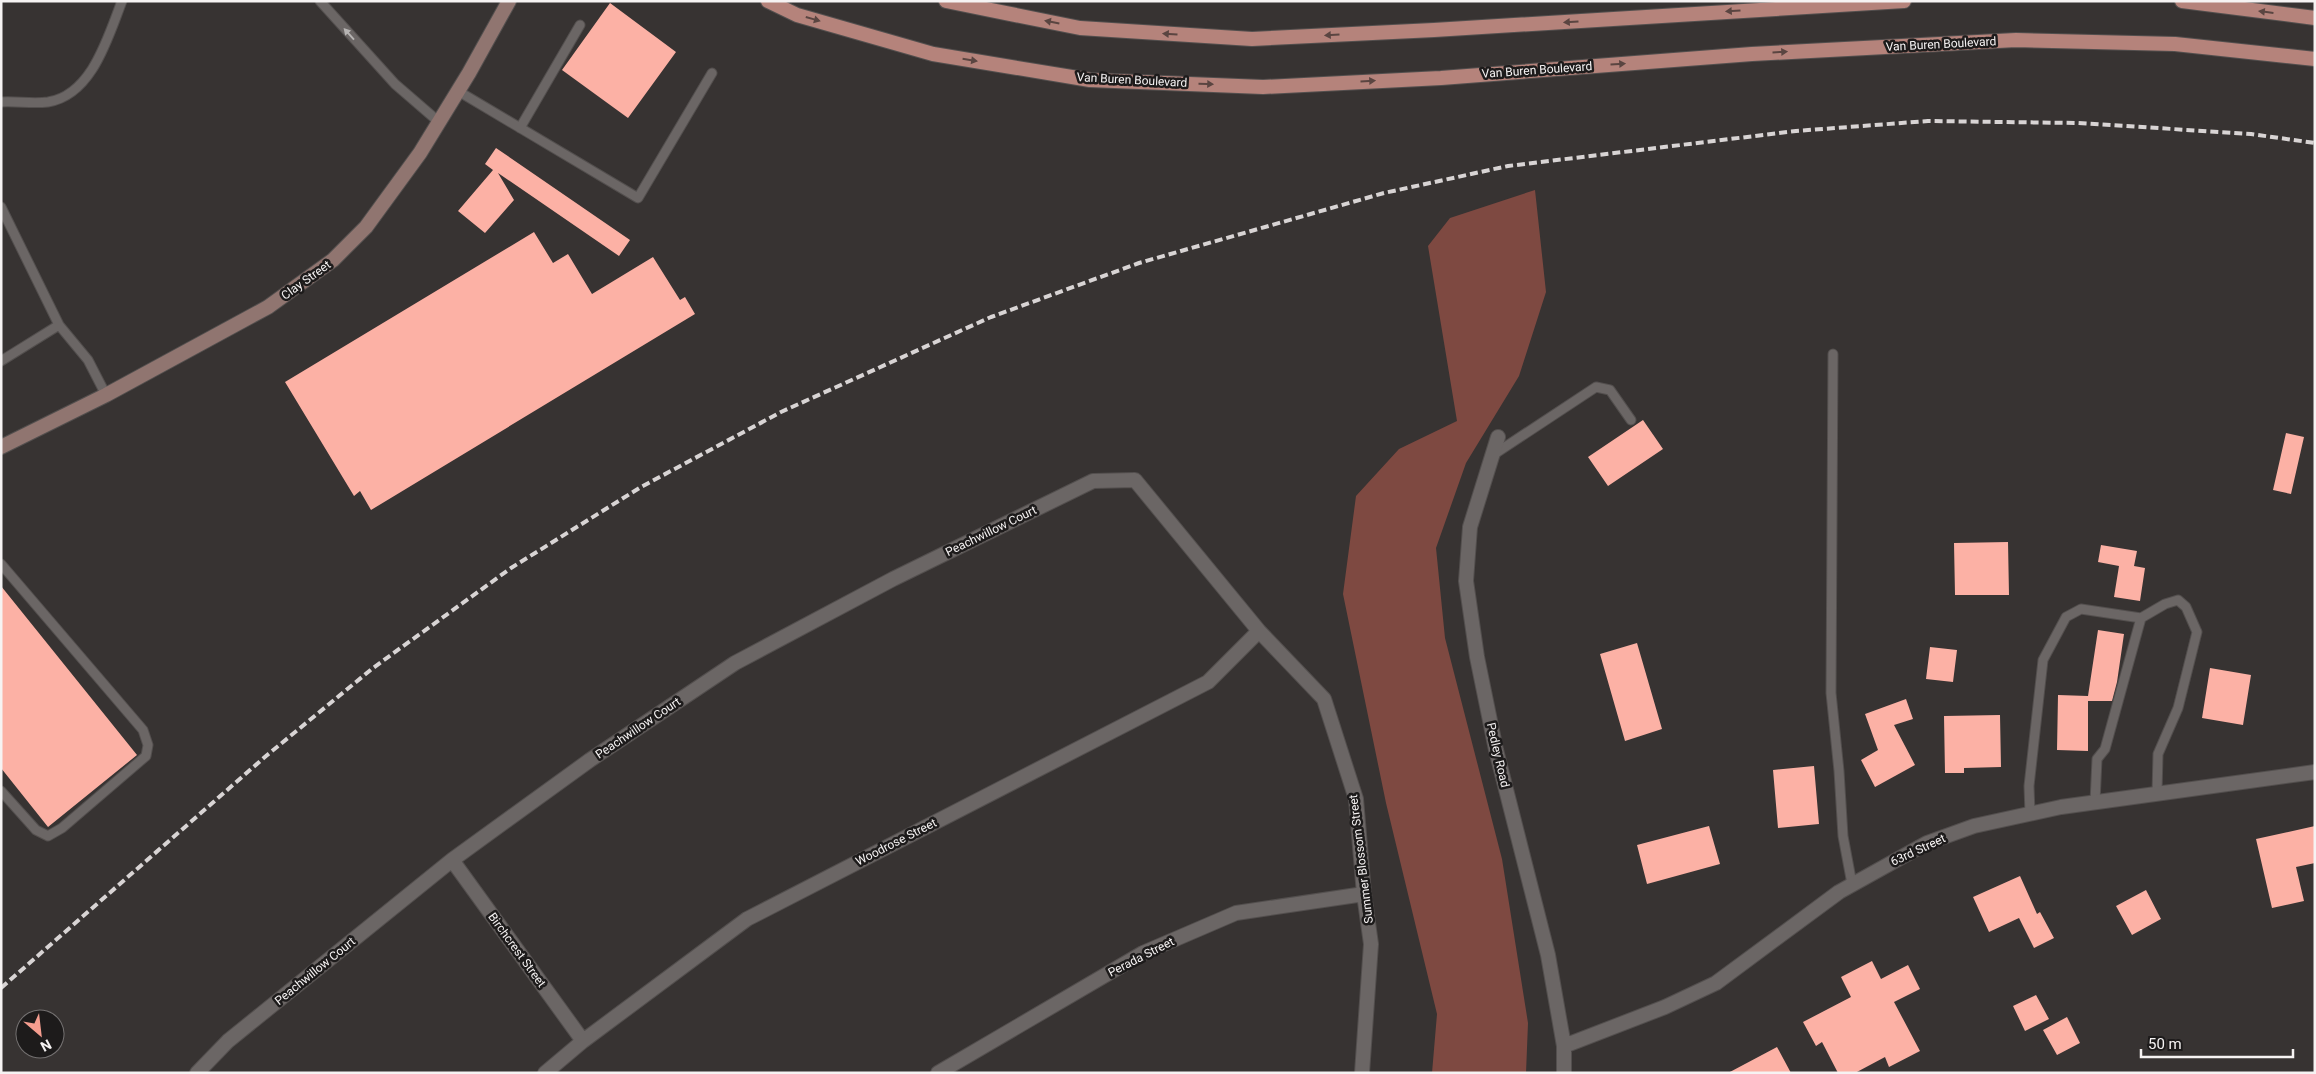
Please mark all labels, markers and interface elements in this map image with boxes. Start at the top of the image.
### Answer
one-way arrow [1725,7,1741,15]
one-way arrow [2258,8,2274,16]
one-way arrow [806,16,821,24]
one-way arrow [1043,18,1059,26]
one-way arrow [1563,18,1579,26]
one-way arrow [344,27,355,40]
one-way arrow [1162,29,1178,37]
one-way arrow [1324,31,1340,39]
street label: Van Buren Boulevard [1885,34,1997,54]
one-way arrow [1772,48,1788,56]
one-way arrow [963,56,979,64]
street label: Van Buren Boulevard [1481,59,1593,81]
one-way arrow [1610,60,1626,68]
street label: Van Buren Boulevard [1076,70,1188,90]
one-way arrow [1361,77,1377,85]
one-way arrow [1198,81,1214,89]
street label: Clay Street [279,257,333,303]
street label: Peachwillow Court [943,503,1039,559]
street label: Peachwillow Court [593,694,683,762]
street label: Pedley Road [1484,721,1512,789]
street label: Summer Blossom Street [1346,794,1376,924]
street label: Woodrose Street [853,816,939,868]
street label: 63rd Street [1888,831,1948,869]
street label: Birchcrest Street [485,910,549,990]
street label: Peachwillow Court [272,934,358,1008]
street label: Perada Street [1106,934,1176,980]
north arrow [15,1009,65,1059]
scale bar [2141,1026,2294,1058]
text: 50 m [2148,1035,2182,1053]
text: N [38,1036,54,1055]

